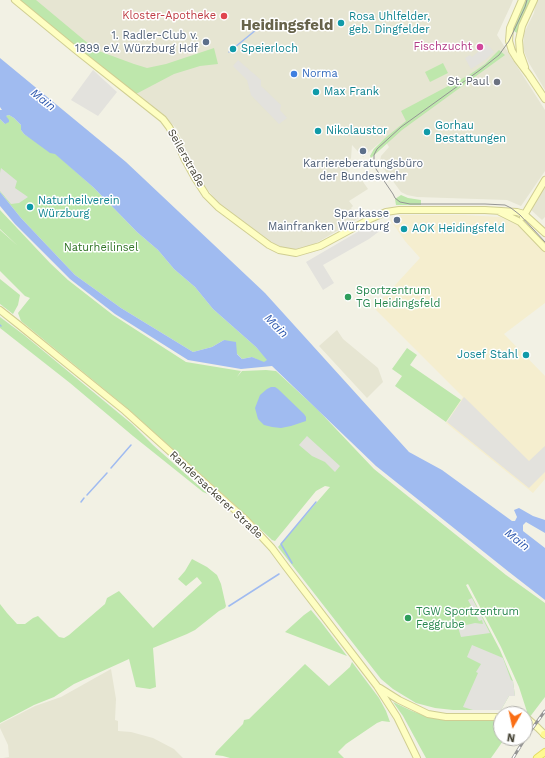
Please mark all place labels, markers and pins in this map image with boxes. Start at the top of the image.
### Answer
place label: Kloster-Apotheke [122,9,216,23]
place label: Rosa Uhlfelder, geb. Dingfelder [349,10,430,36]
marker: Kloster-Apotheke [219,11,229,21]
marker: Rosa Uhlfelder, geb. Dingfelder [336,18,346,28]
place label: 1. Radler-Club v. 1899 e.V. Würzburg Hdf [75,29,198,55]
marker: 1. Radler-Club v. 1899 e.V. Würzburg Hdf [201,37,211,47]
place label: Fischzucht [413,40,472,54]
place label: Speierloch [241,42,298,56]
marker: Fischzucht [475,42,485,52]
marker: Speierloch [228,44,238,54]
place label: Norma [302,67,338,81]
marker: Norma [289,69,299,79]
place label: St. Paul [448,75,489,89]
marker: St. Paul [492,77,502,87]
place label: Max Frank [324,85,379,99]
marker: Max Frank [311,87,321,97]
place label: Gorhau Bestattungen [435,119,506,145]
place label: Nikolaustor [326,124,388,138]
marker: Nikolaustor [313,126,323,136]
marker: Gorhau Bestattungen [422,127,432,137]
marker: Karriereberatungsbüro der Bundeswehr [358,146,368,156]
place label: Karriereberatungsbüro der Bundeswehr [303,157,423,183]
place label: Naturheilverein Würzburg [38,194,120,220]
marker: Naturheilverein Würzburg [25,202,35,212]
place label: Sparkasse Mainfranken Würzburg [268,207,389,233]
marker: Sparkasse Mainfranken Würzburg [392,215,402,225]
place label: AOK Heidingsfeld [412,222,505,236]
marker: AOK Heidingsfeld [399,224,409,234]
place label: Sportzentrum TG Heidingsfeld [356,284,440,310]
marker: Sportzentrum TG Heidingsfeld [343,292,353,302]
place label: Josef Stahl [457,348,518,362]
marker: Josef Stahl [521,350,531,360]
place label: TGW Sportzentrum Feggrube [416,605,519,631]
marker: TGW Sportzentrum Feggrube [403,613,413,623]

